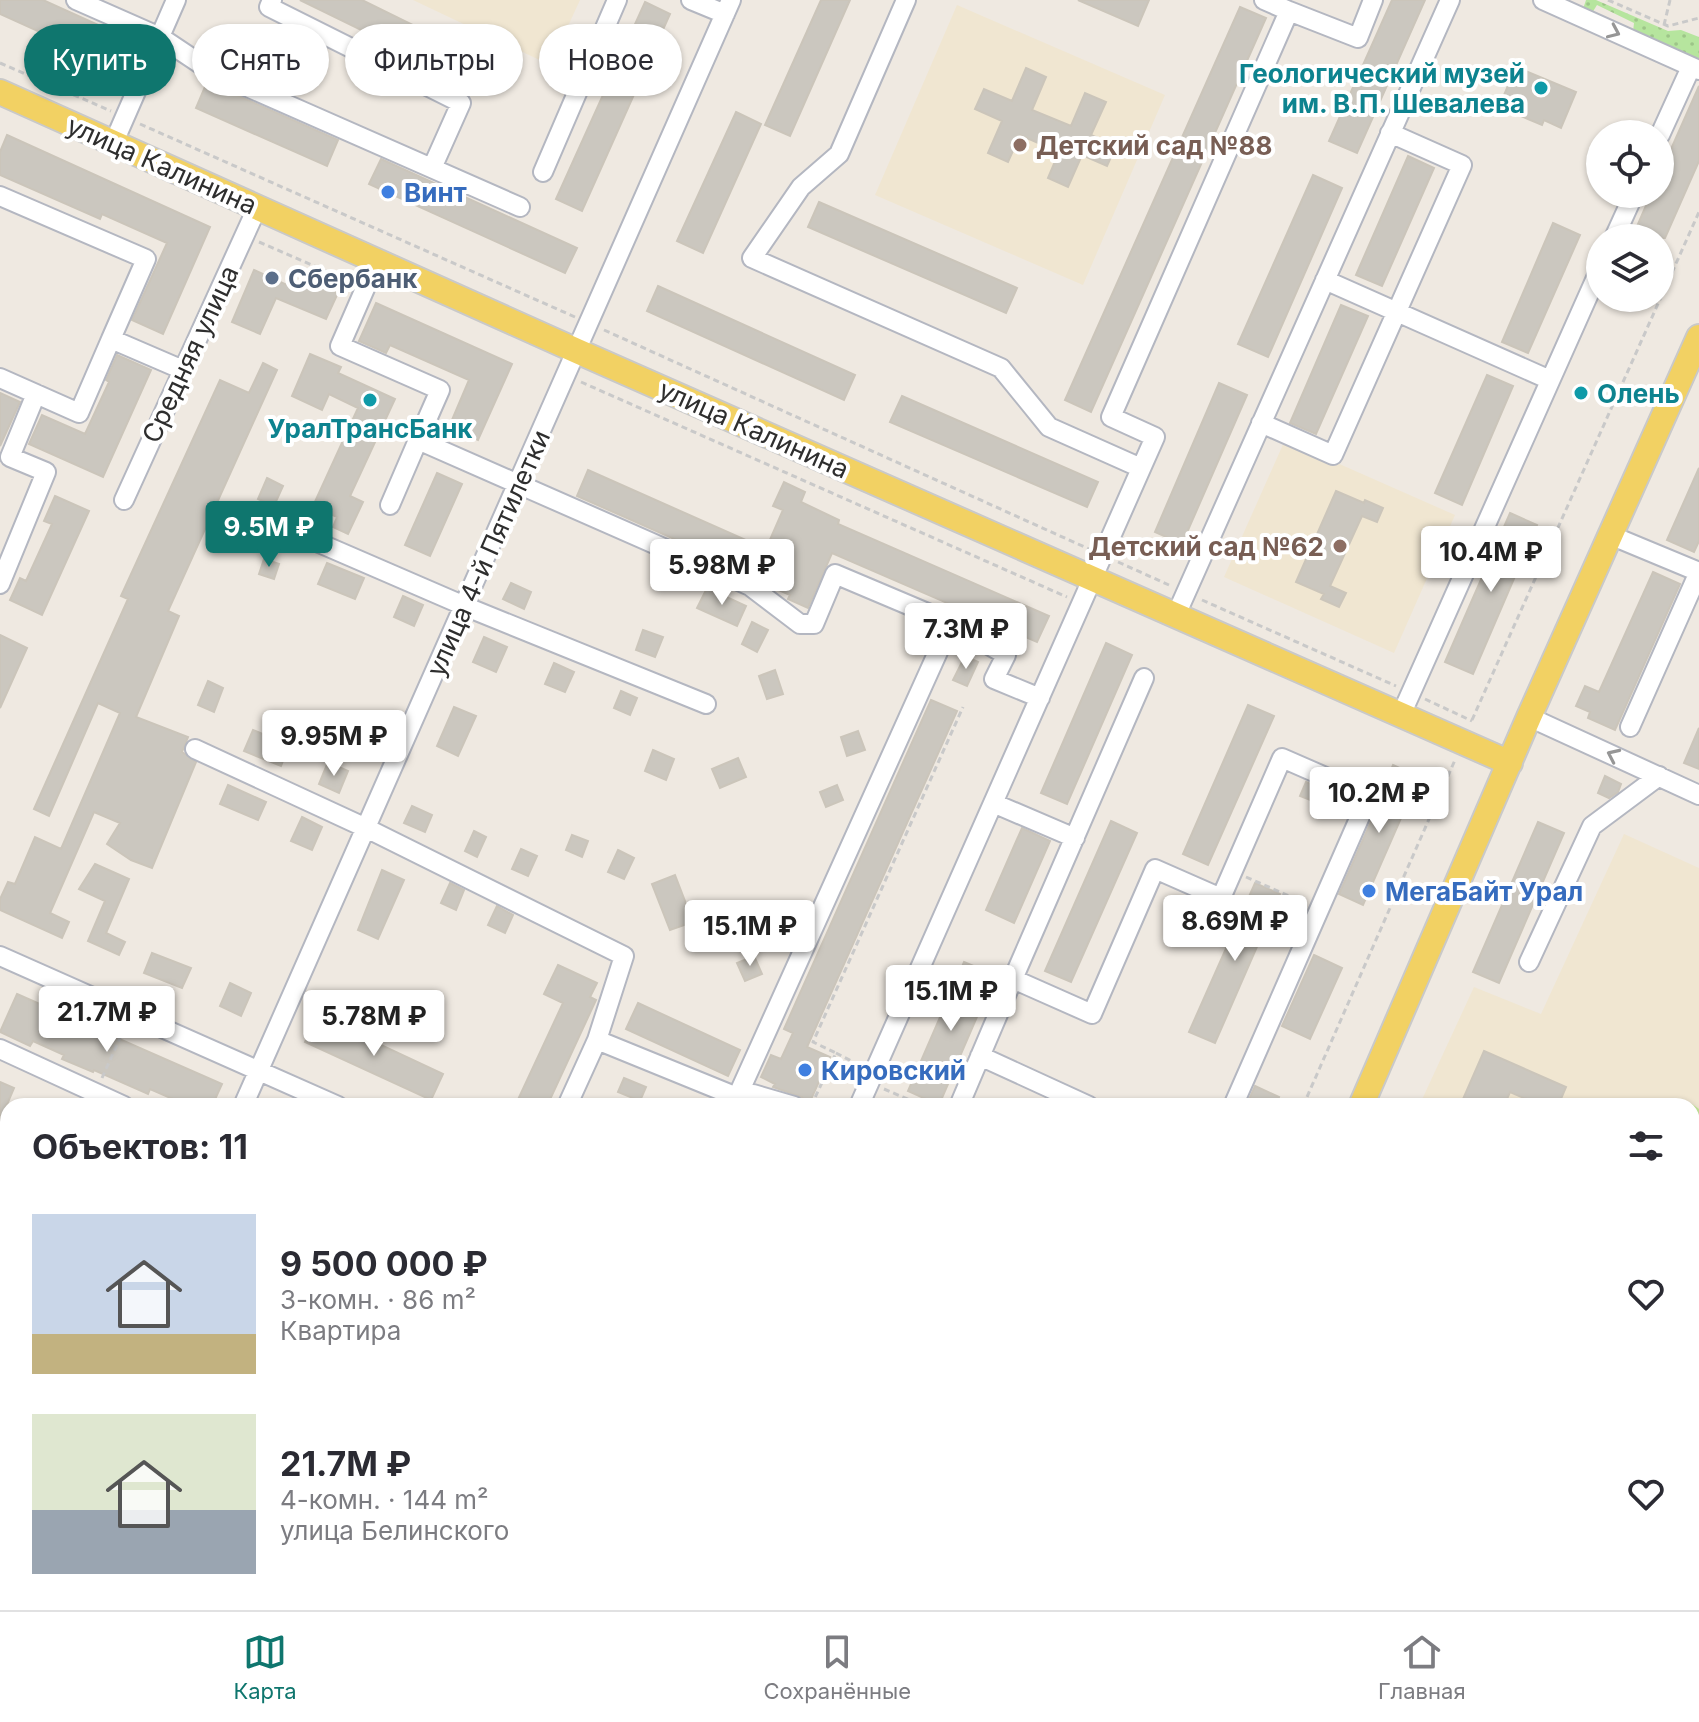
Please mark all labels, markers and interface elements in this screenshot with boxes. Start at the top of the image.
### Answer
one-way arrow [1606,22,1620,38]
chip: Купить [24,24,176,96]
chip: Снять [192,24,329,96]
chip: Фильтры [345,24,523,96]
chip: Новое [539,24,682,96]
place label: Геологический музей им. В.П. Шевалева [1239,58,1525,119]
marker: Геологический музей им. В.П. Шевалева [1532,79,1550,97]
street label: улица Калинина [62,109,262,221]
map controls [1586,120,1674,312]
button: locate [1586,120,1674,208]
place label: Детский сад №88 [1036,130,1272,161]
marker: Детский сад №88 [1011,136,1029,154]
place label: Винт [404,177,467,208]
marker: Винт [379,183,397,201]
button: layers [1586,224,1674,312]
street label: Средняя улица [135,261,245,447]
place label: Сбербанк [288,263,418,294]
marker: Сбербанк [263,269,281,287]
street label: улица Калинина [654,373,854,485]
place label: Олень [1597,378,1680,409]
marker: Олень [1572,384,1590,402]
marker: УралТрансБанк [361,391,379,409]
place label: УралТрансБанк [268,413,473,444]
street label: улица 4-й Пятилетки [420,425,556,681]
pin: 9.5M ₽ [204,501,334,569]
text: 9.5M ₽ [224,511,314,542]
pin: 10.4M ₽ [1417,526,1565,594]
place label: Детский сад №62 [1088,531,1324,562]
text: 10.4M ₽ [1439,536,1543,567]
marker: Детский сад №62 [1331,537,1349,555]
pin: 5.98M ₽ [648,539,796,607]
text: 5.98M ₽ [668,549,776,580]
pin: 7.3M ₽ [901,603,1031,671]
text: 7.3M ₽ [923,613,1009,644]
pin: 9.95M ₽ [260,710,408,778]
text: 9.95M ₽ [280,720,388,751]
one-way arrow [1607,749,1621,765]
pin: 10.2M ₽ [1305,767,1453,835]
text: 10.2M ₽ [1328,777,1430,808]
place label: МегаБайт Урал [1385,876,1583,907]
marker: МегаБайт Урал [1360,882,1378,900]
pin: 8.69M ₽ [1161,895,1309,963]
pin: 15.1M ₽ [676,900,824,968]
text: 8.69M ₽ [1181,905,1289,936]
text: 15.1M ₽ [703,910,797,941]
pin: 15.1M ₽ [877,965,1025,1033]
text: 15.1M ₽ [904,975,998,1006]
pin: 21.7M ₽ [33,986,181,1054]
pin: 5.78M ₽ [300,990,448,1058]
text: 21.7M ₽ [57,996,157,1027]
text: 5.78M ₽ [321,1000,427,1031]
place label: Кировский [821,1055,966,1086]
marker: Кировский [796,1061,814,1079]
icon: filters [1624,1124,1668,1168]
text: Объектов: 11 [32,1126,248,1167]
text: 9 500 000 ₽ [280,1243,488,1284]
icon: home [96,1246,192,1342]
icon: heart [1624,1272,1668,1316]
text: 3-комн. · 86 m² [280,1284,476,1315]
text: Квартира [280,1315,401,1346]
text: 21.7M ₽ [280,1443,411,1484]
icon: home [96,1446,192,1542]
icon: heart [1624,1472,1668,1516]
text: 4-комн. · 144 m² [280,1484,489,1515]
text: улица Белинского [280,1515,509,1546]
tab: Карта [233,1630,297,1704]
tab: Сохранённые [763,1630,911,1704]
tab: Главная [1378,1630,1466,1704]

